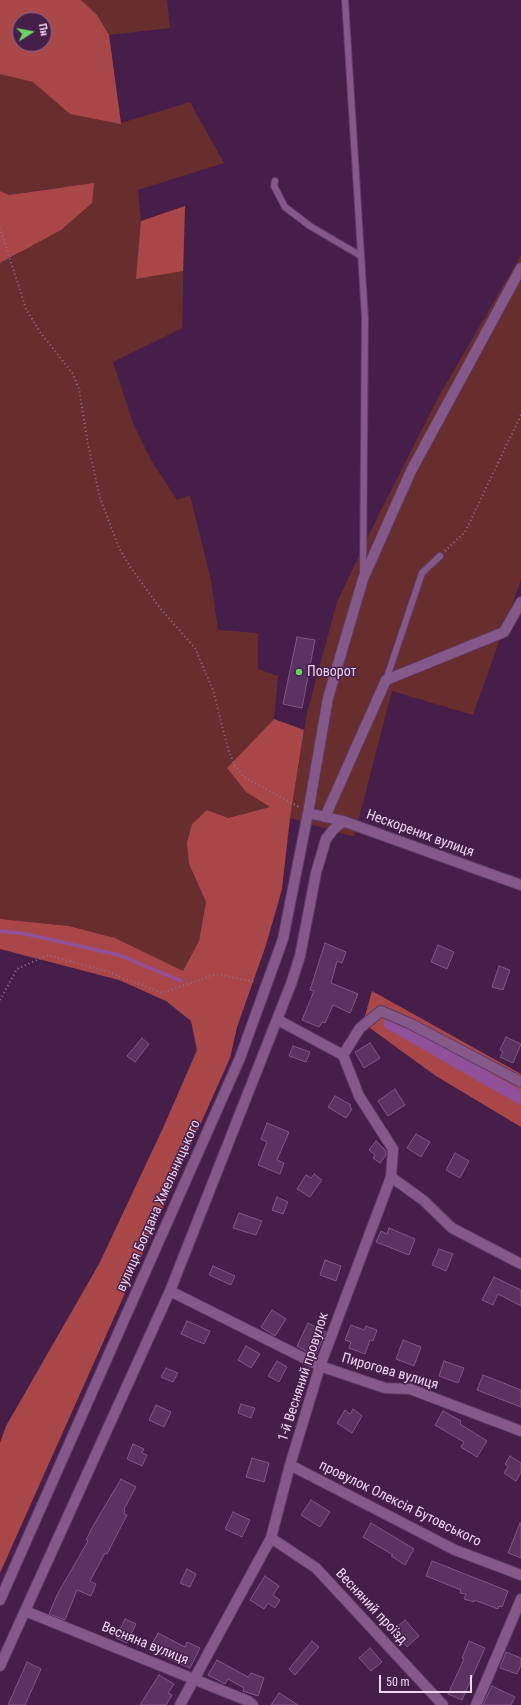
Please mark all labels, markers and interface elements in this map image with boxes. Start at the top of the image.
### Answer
north arrow [12,12,52,52]
text: Пн [36,23,51,37]
place label: Поворот [307,664,357,680]
marker: Поворот [294,667,304,677]
street label: Нескорених вулиця [364,807,476,861]
street label: вулиця Богдана Хмельницького [113,1118,205,1294]
street label: 1-й Весняний провулок [275,1311,333,1443]
street label: Пирогова вулиця [340,1350,440,1394]
street label: провулок Олексія Бутовського [316,1457,484,1551]
street label: Весняний проїзд [332,1566,410,1648]
street label: Весняна вулиця [99,1619,191,1669]
scale bar [381,1667,474,1693]
text: 50 m [386,1675,410,1689]

